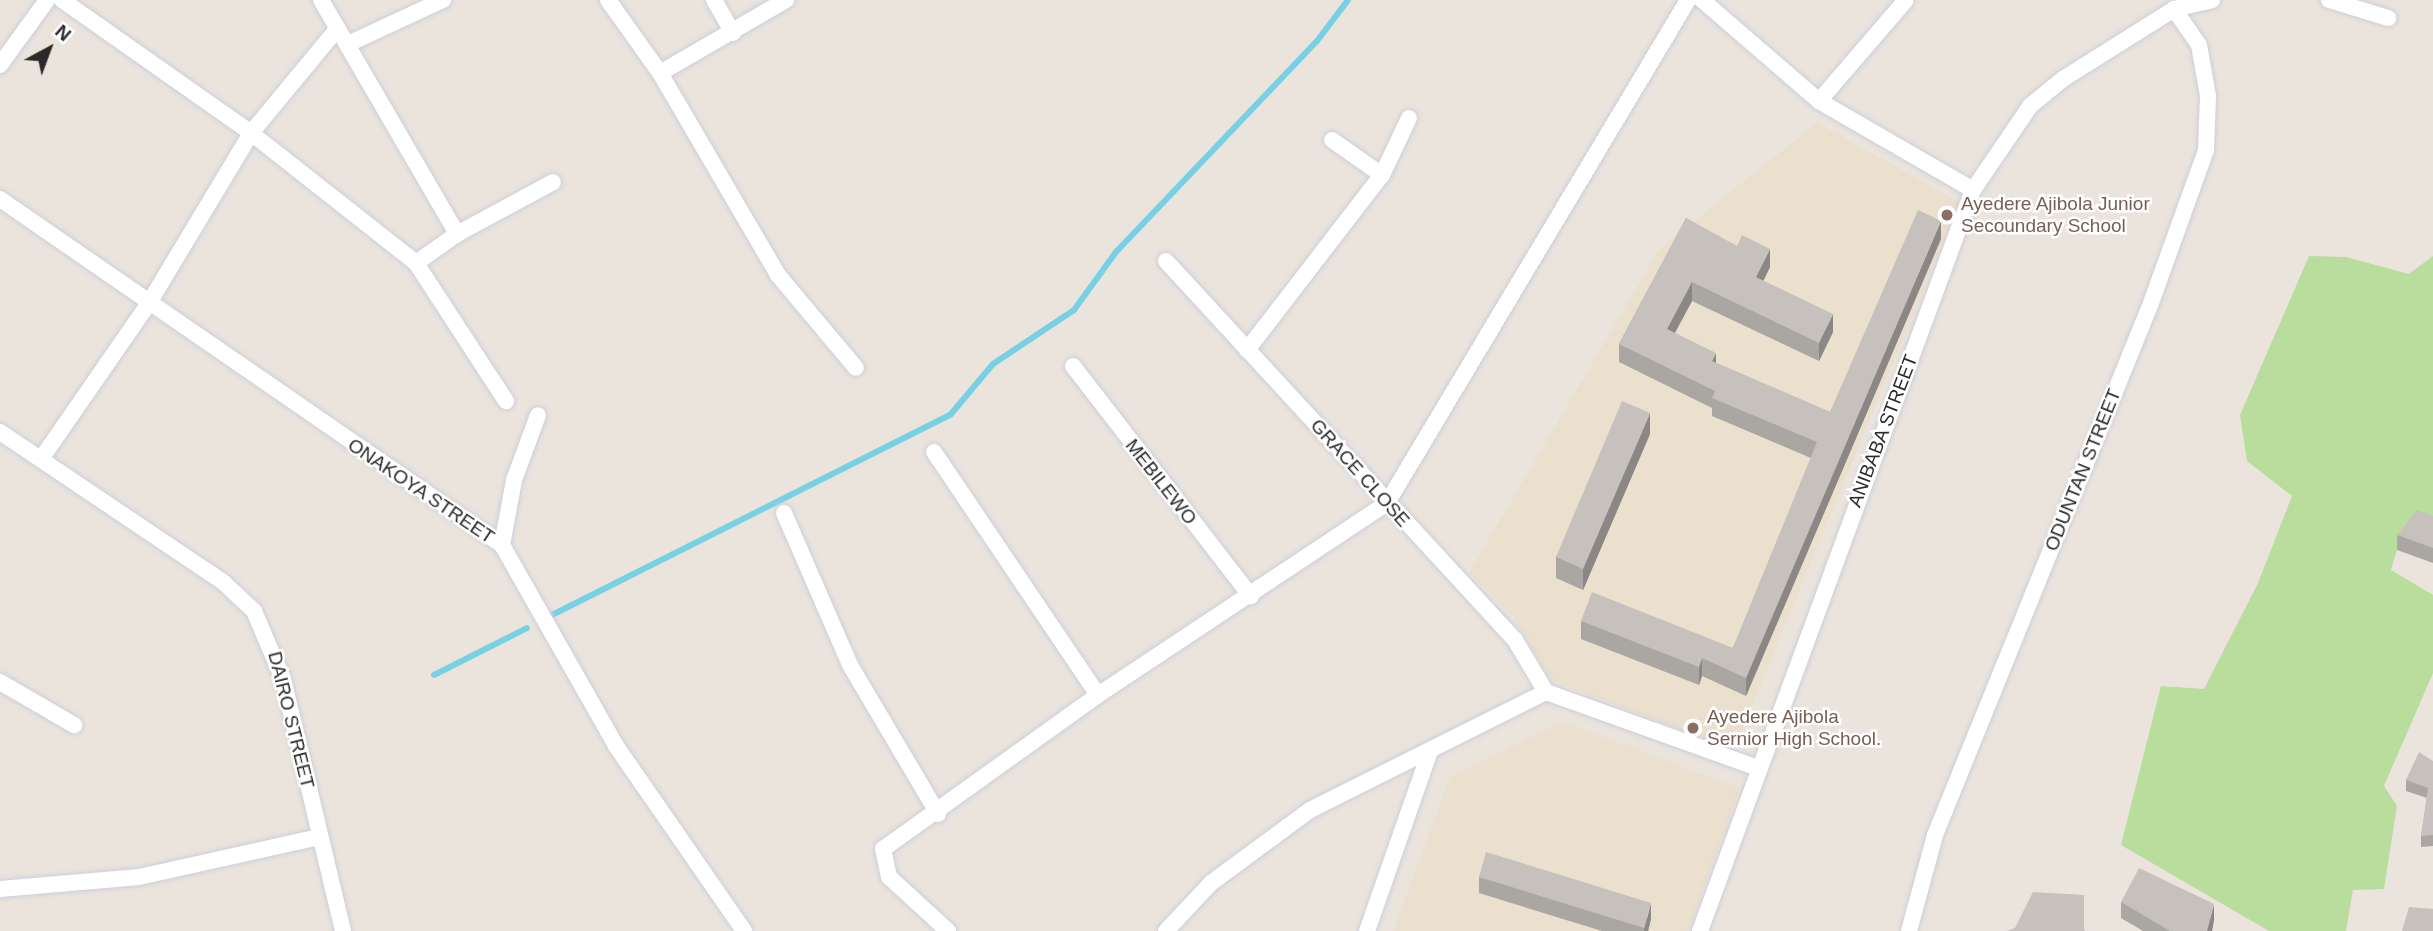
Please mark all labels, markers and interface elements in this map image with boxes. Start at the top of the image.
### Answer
north arrow [14,14,84,84]
text: N [51,20,75,45]
place label: Ayedere Ajibola Junior Secoundary School [1961,193,2151,237]
marker: Ayedere Ajibola Junior Secoundary School [1939,207,1955,223]
street label: ANIBABA STREET [1843,351,1923,511]
street label: ODUNTAN STREET [2040,386,2126,554]
street label: GRACE CLOSE [1306,414,1414,532]
street label: ONAKOYA STREET [343,433,499,549]
street label: MEBILEWO [1120,435,1202,529]
street label: DAIRO STREET [263,649,319,791]
place label: Ayedere Ajibola Sernior High School. [1707,706,1881,750]
marker: Ayedere Ajibola Sernior High School. [1685,720,1701,736]

